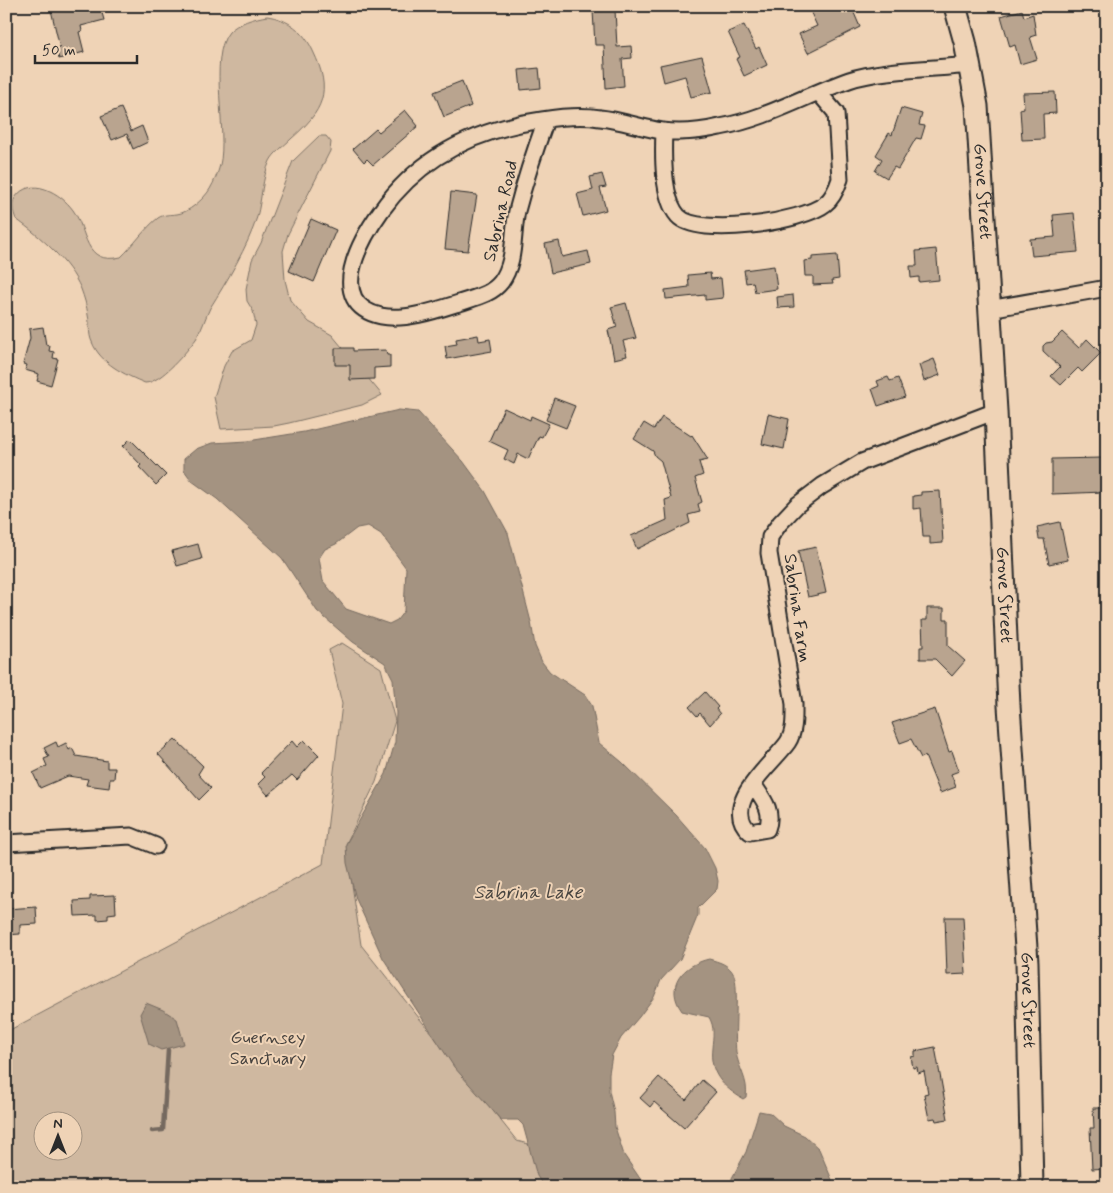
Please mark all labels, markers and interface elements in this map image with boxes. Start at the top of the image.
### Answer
scale bar [35,32,138,64]
text: 50 m [42,41,76,61]
street label: Grove Street [967,142,997,241]
street label: Sabrina Road [478,158,524,264]
street label: Grove Street [990,546,1018,644]
street label: Sabrina Farm [778,552,816,664]
water label: Sabrina Lake [474,880,584,905]
street label: Grove Street [1014,951,1041,1049]
park label: Guernsey Sanctuary [230,1026,306,1071]
north arrow [32,1110,82,1160]
text: N [53,1115,63,1133]

